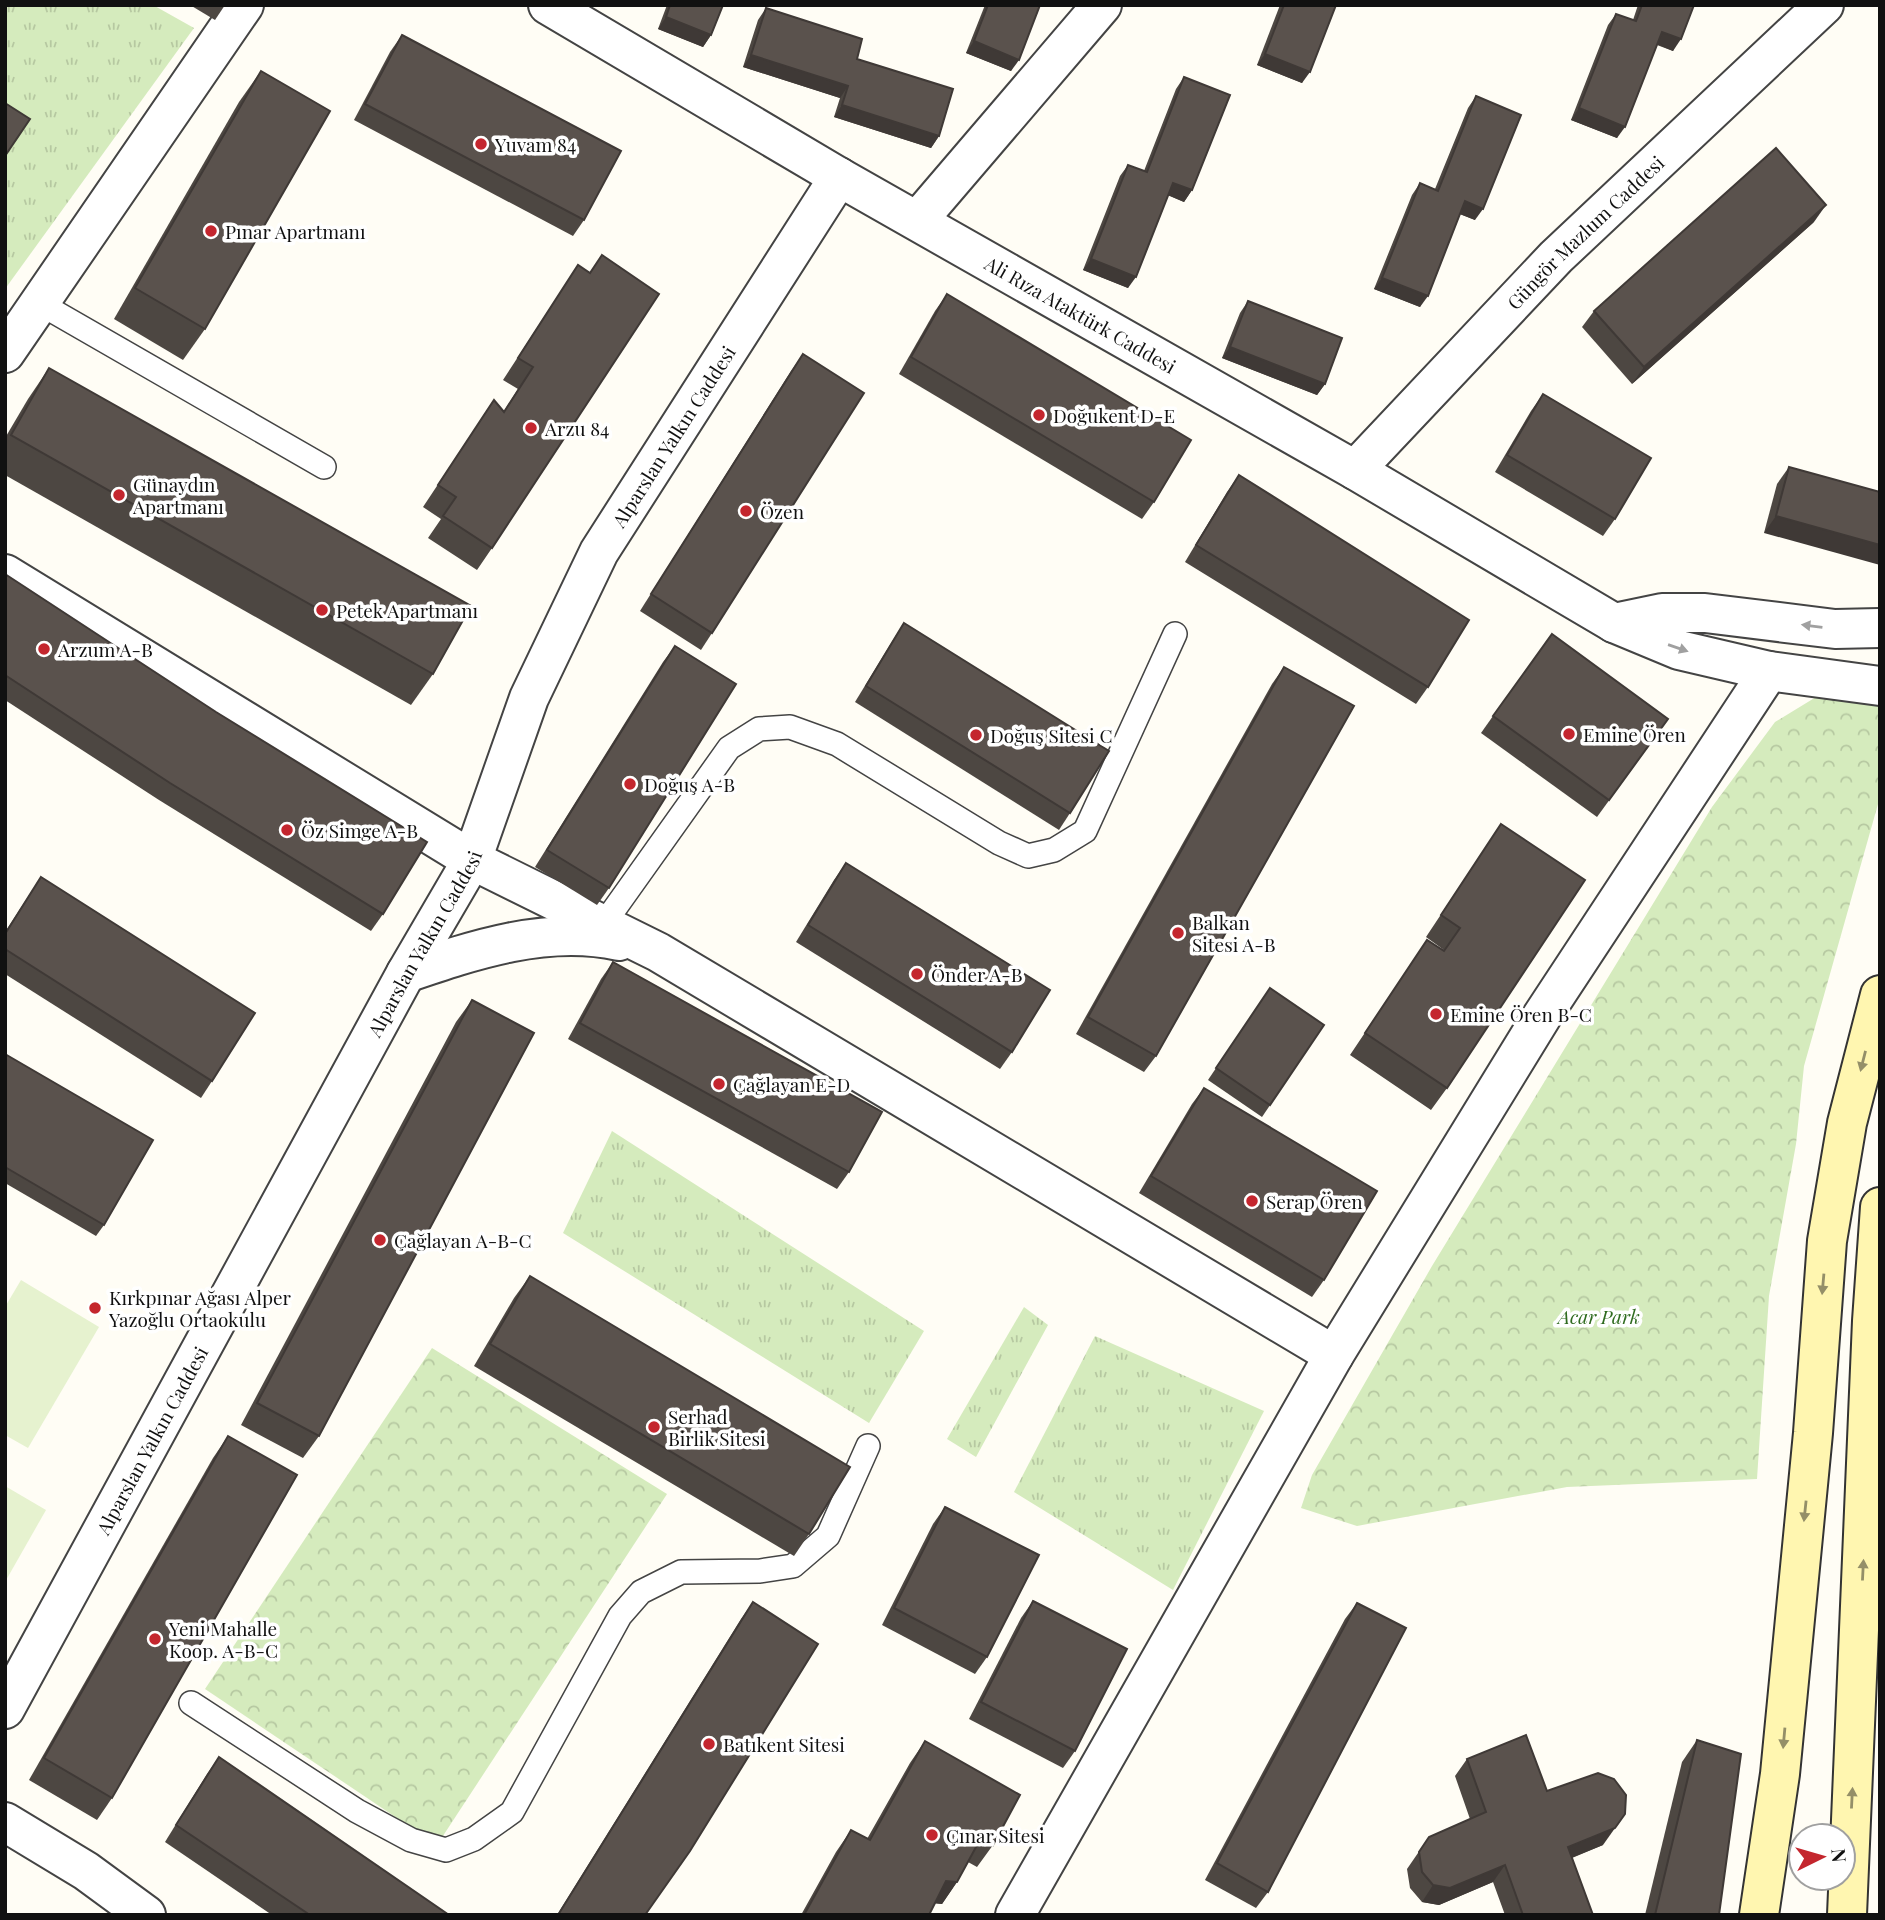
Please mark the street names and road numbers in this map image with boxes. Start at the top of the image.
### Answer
street label: Güngör Mazlum Caddesi [1501,149,1670,315]
street label: Ali Rıza Ataktürk Caddesi [980,249,1181,379]
street label: Alparslan Yalkın Caddesi [605,340,741,533]
street label: Alparslan Yalkın Caddesi [360,847,487,1042]
street label: Alparslan Yalkın Caddesi [89,1341,213,1540]

